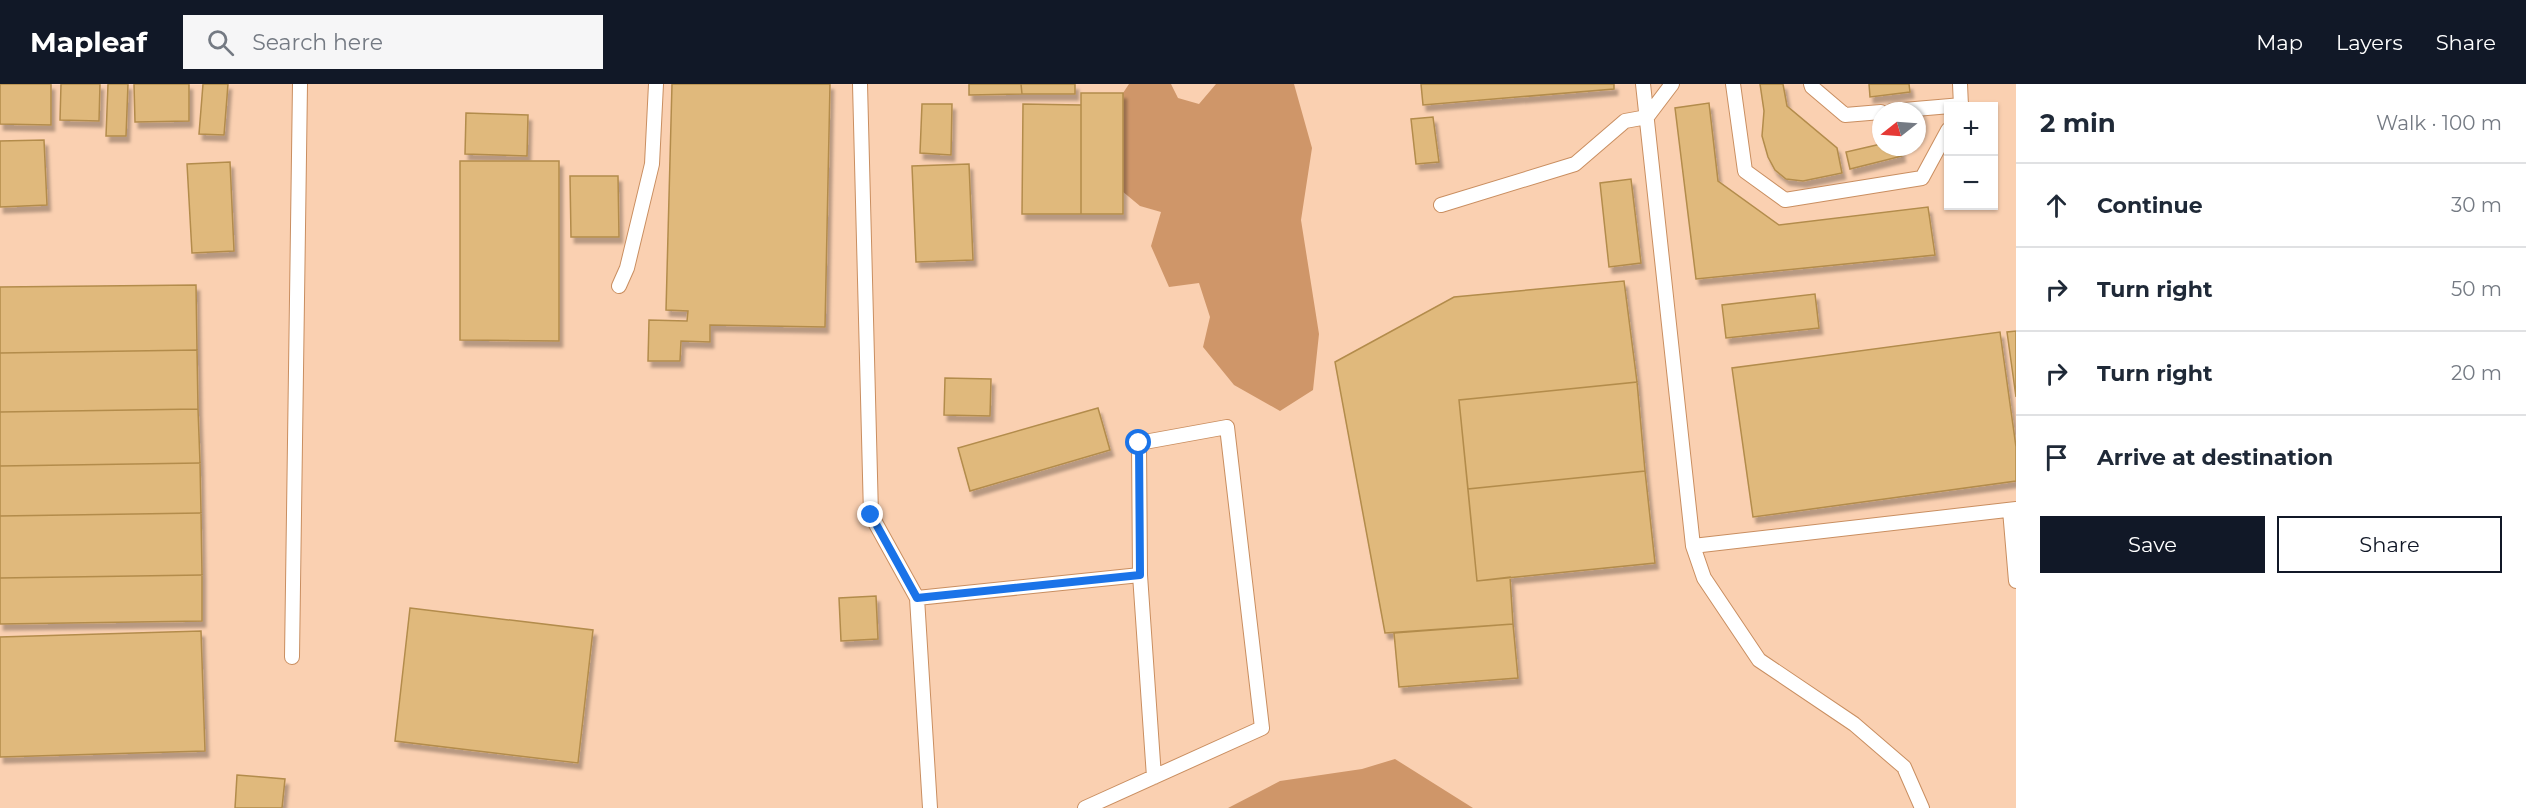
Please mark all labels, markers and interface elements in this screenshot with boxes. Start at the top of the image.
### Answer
search box [183,15,603,69]
text: Mapleaf [30,25,147,59]
icon: search [204,26,237,59]
text: Search here [252,29,383,56]
text: Map [2256,30,2303,55]
text: Layers [2336,30,2403,55]
text: Share [2436,30,2496,55]
north arrow [1872,102,1926,156]
map controls [1944,102,1998,210]
button: + [1944,102,1998,156]
text: 2 min [2040,107,2116,139]
text: Walk · 100 m [2376,111,2502,135]
button: − [1944,156,1998,210]
icon: ahead [2040,189,2073,222]
text: Continue [2097,192,2203,219]
text: 30 m [2451,193,2502,217]
icon: right [2040,273,2073,306]
text: Turn right [2097,276,2212,303]
text: 50 m [2451,277,2502,301]
icon: right [2040,357,2073,390]
text: Turn right [2097,360,2212,387]
text: 20 m [2451,361,2502,385]
route start [1125,429,1151,455]
icon: arrive [2040,441,2073,474]
text: Arrive at destination [2097,444,2333,471]
route end [857,501,883,527]
button: Save [2040,516,2265,573]
button: Share [2277,516,2502,573]

